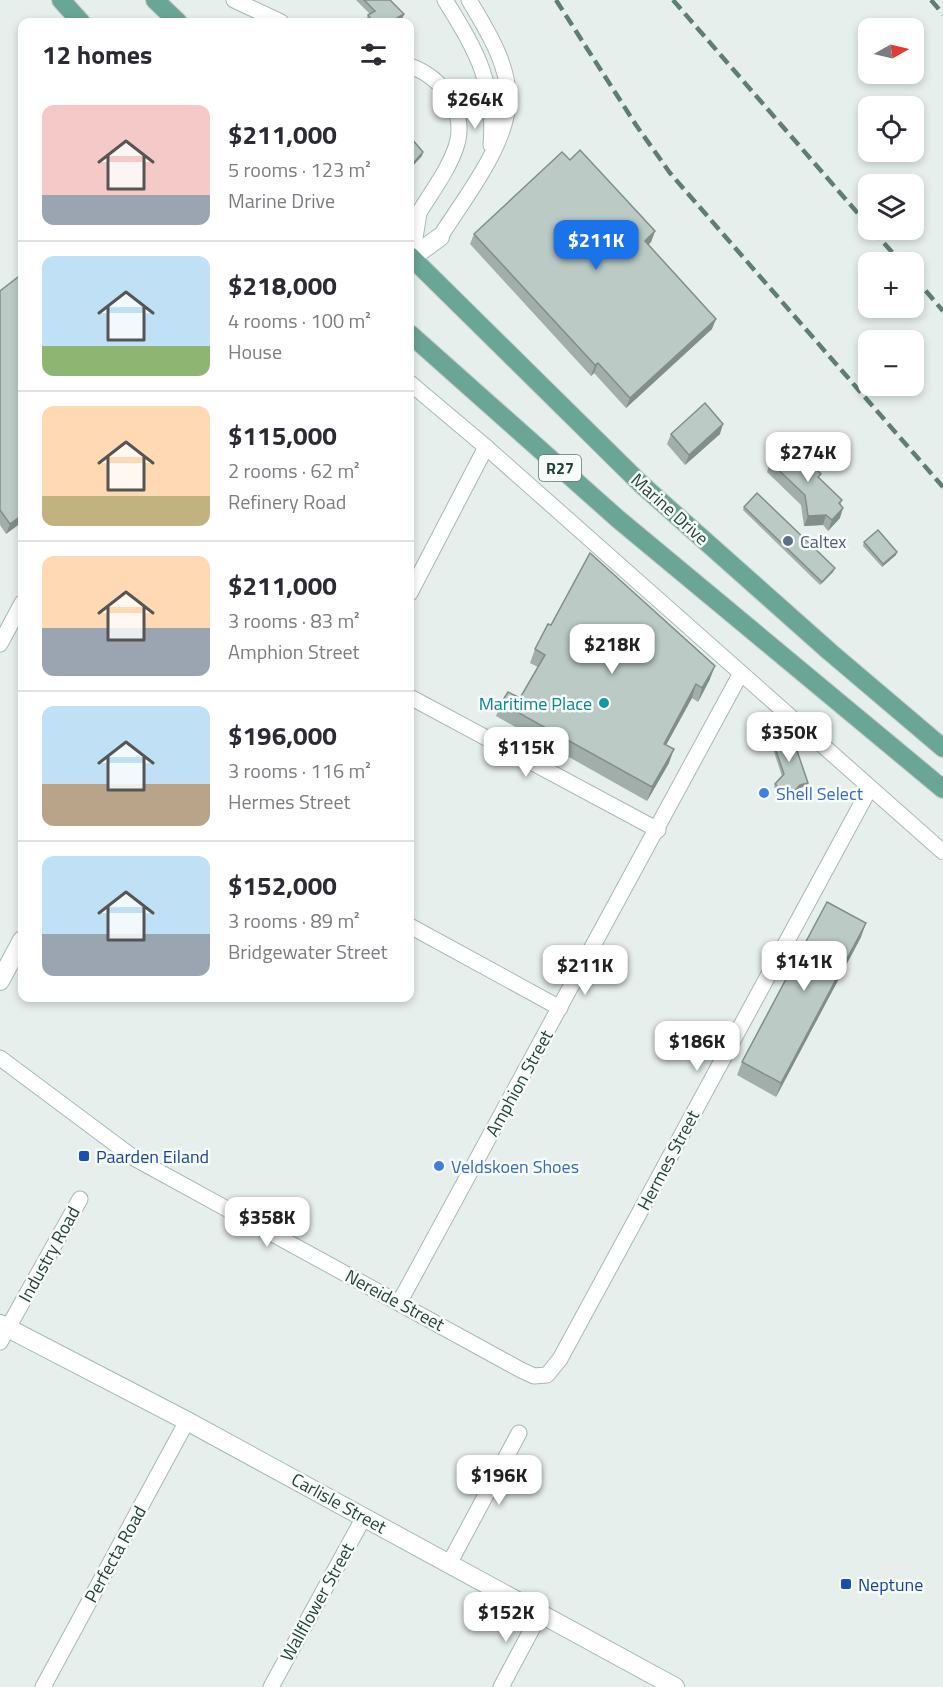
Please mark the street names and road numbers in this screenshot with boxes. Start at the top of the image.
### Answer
road number: R27 [539,455,581,481]
street label: Marine Drive [625,467,715,551]
street label: Amphion Street [478,1024,560,1141]
street label: Hermes Street [630,1104,706,1215]
street label: Industry Road [12,1201,86,1307]
street label: Nereide Street [340,1262,450,1338]
street label: Carlisle Street [286,1466,392,1541]
street label: Perfecta Road [77,1501,153,1607]
street label: Wallflower Street [273,1537,361,1666]

